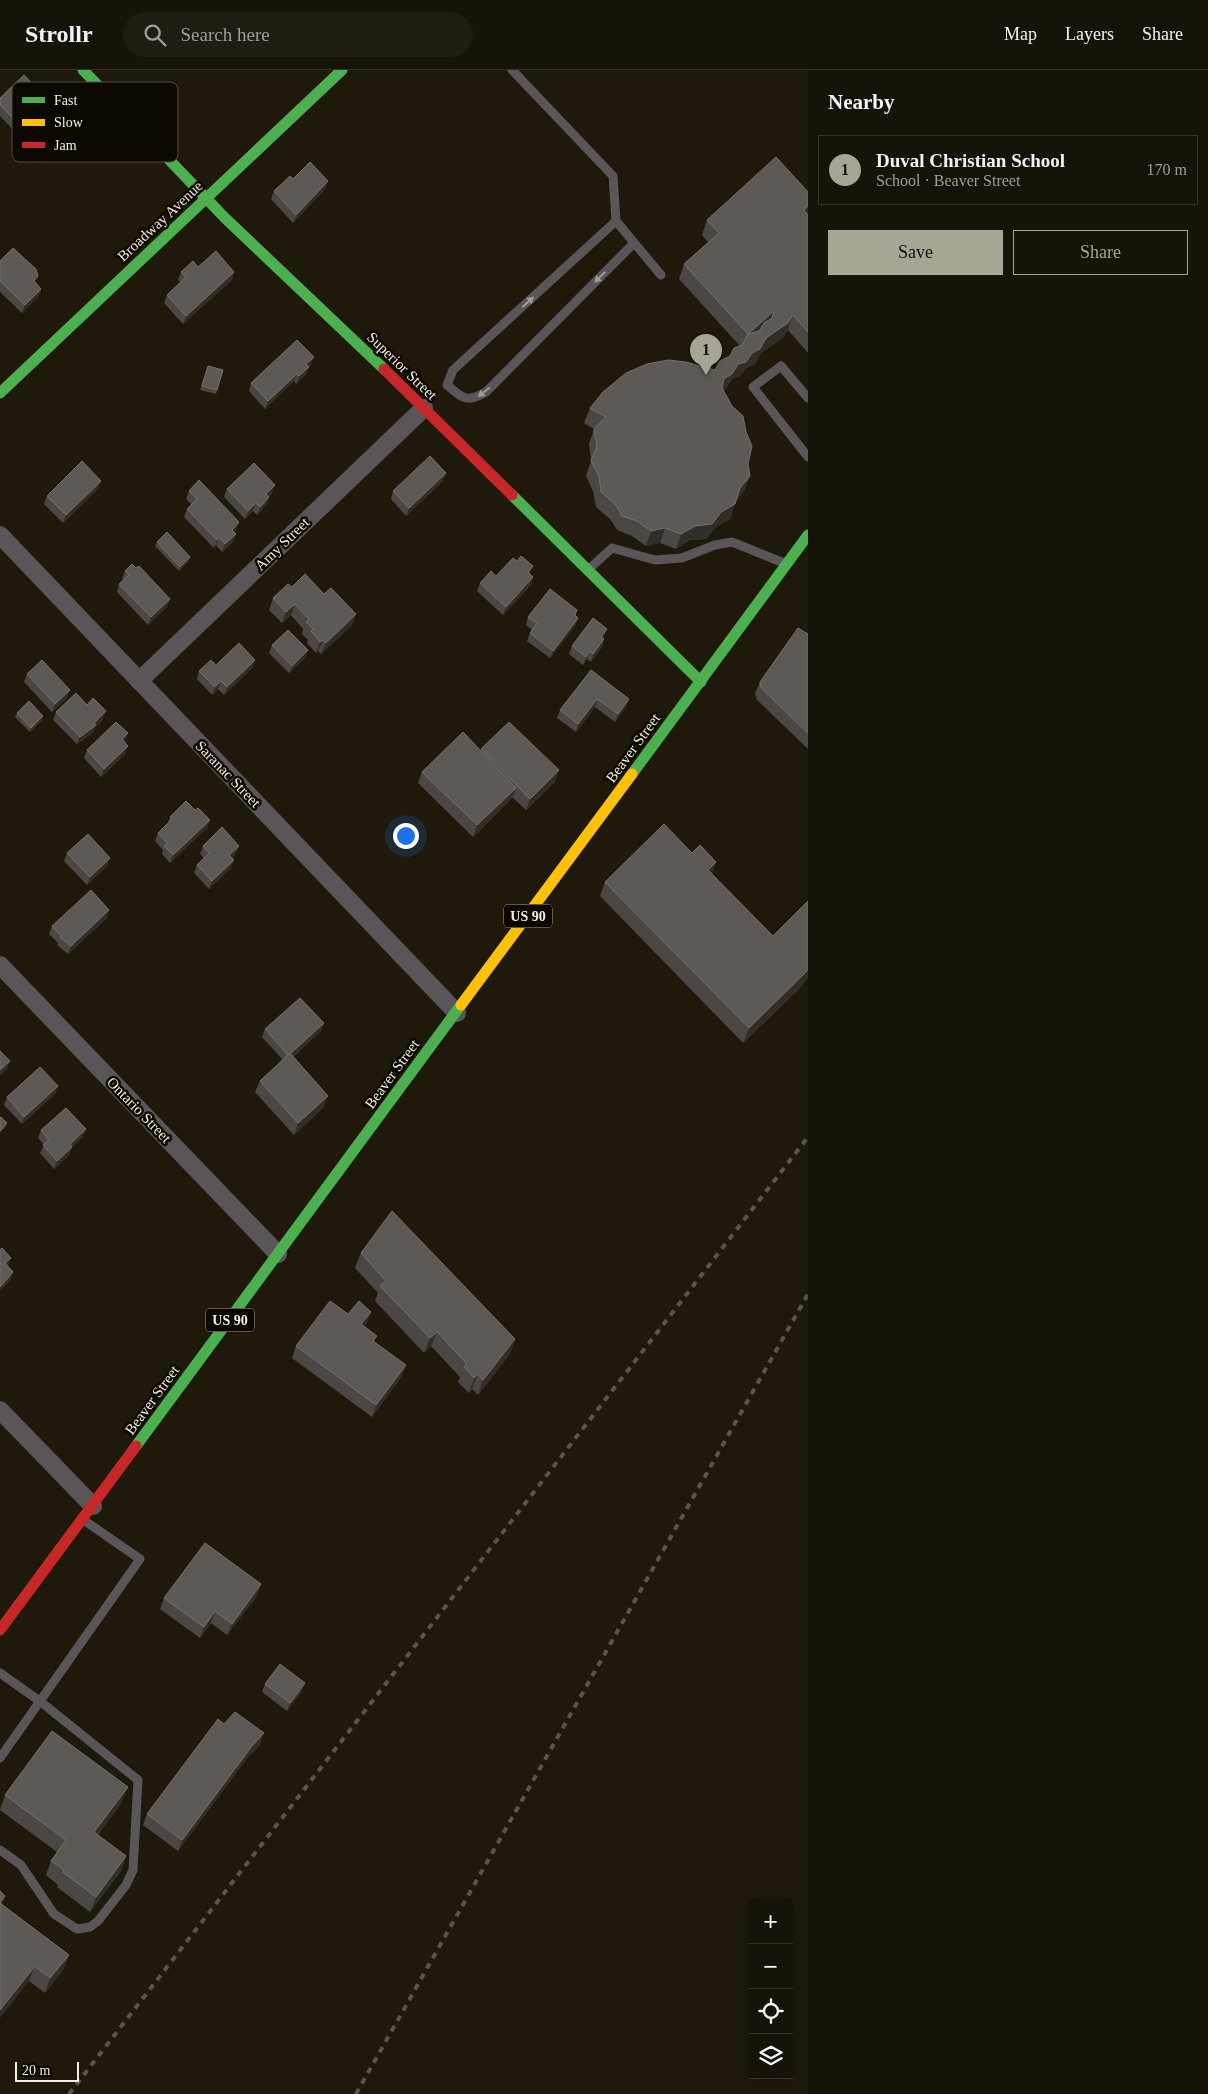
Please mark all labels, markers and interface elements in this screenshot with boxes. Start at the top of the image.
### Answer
search box [123,12,473,57]
text: Strollr [25,21,93,47]
icon: search [141,21,169,49]
text: Search here [181,24,270,45]
text: Map [1004,24,1037,44]
text: Layers [1065,24,1114,44]
text: Share [1142,24,1183,44]
legend [12,82,178,162]
text: Nearby [828,90,895,114]
text: Fast [54,93,77,108]
text: Slow [54,115,84,130]
text: Jam [54,138,77,153]
text: Duval Christian School [876,150,1065,171]
text: 1 [841,161,849,178]
text: 170 m [1147,161,1187,178]
text: School · Beaver Street [876,172,1020,189]
street label: Broadway Avenue [114,177,206,264]
button: Save [828,230,1003,275]
button: Share [1013,230,1188,275]
one-way arrow [594,271,606,283]
one-way arrow [522,296,534,307]
street label: Superior Street [364,329,441,404]
pin: 1 [690,334,722,375]
one-way arrow [477,387,491,397]
street label: Amy Street [252,514,313,574]
street label: Beaver Street [603,710,664,786]
street label: Saranac Street [192,737,264,811]
your location [393,823,419,849]
road number: US 90 [504,904,552,928]
street label: Beaver Street [362,1036,423,1112]
street label: Ontario Street [104,1074,175,1147]
road number: US 90 [206,1308,254,1332]
street label: Beaver Street [122,1362,183,1438]
map controls [748,1899,793,2079]
button: + [748,1899,793,1944]
button: − [748,1944,793,1989]
button: locate [748,1989,793,2034]
button: layers [748,2034,793,2079]
scale bar [15,2059,79,2082]
text: 20 m [22,2063,50,2078]

